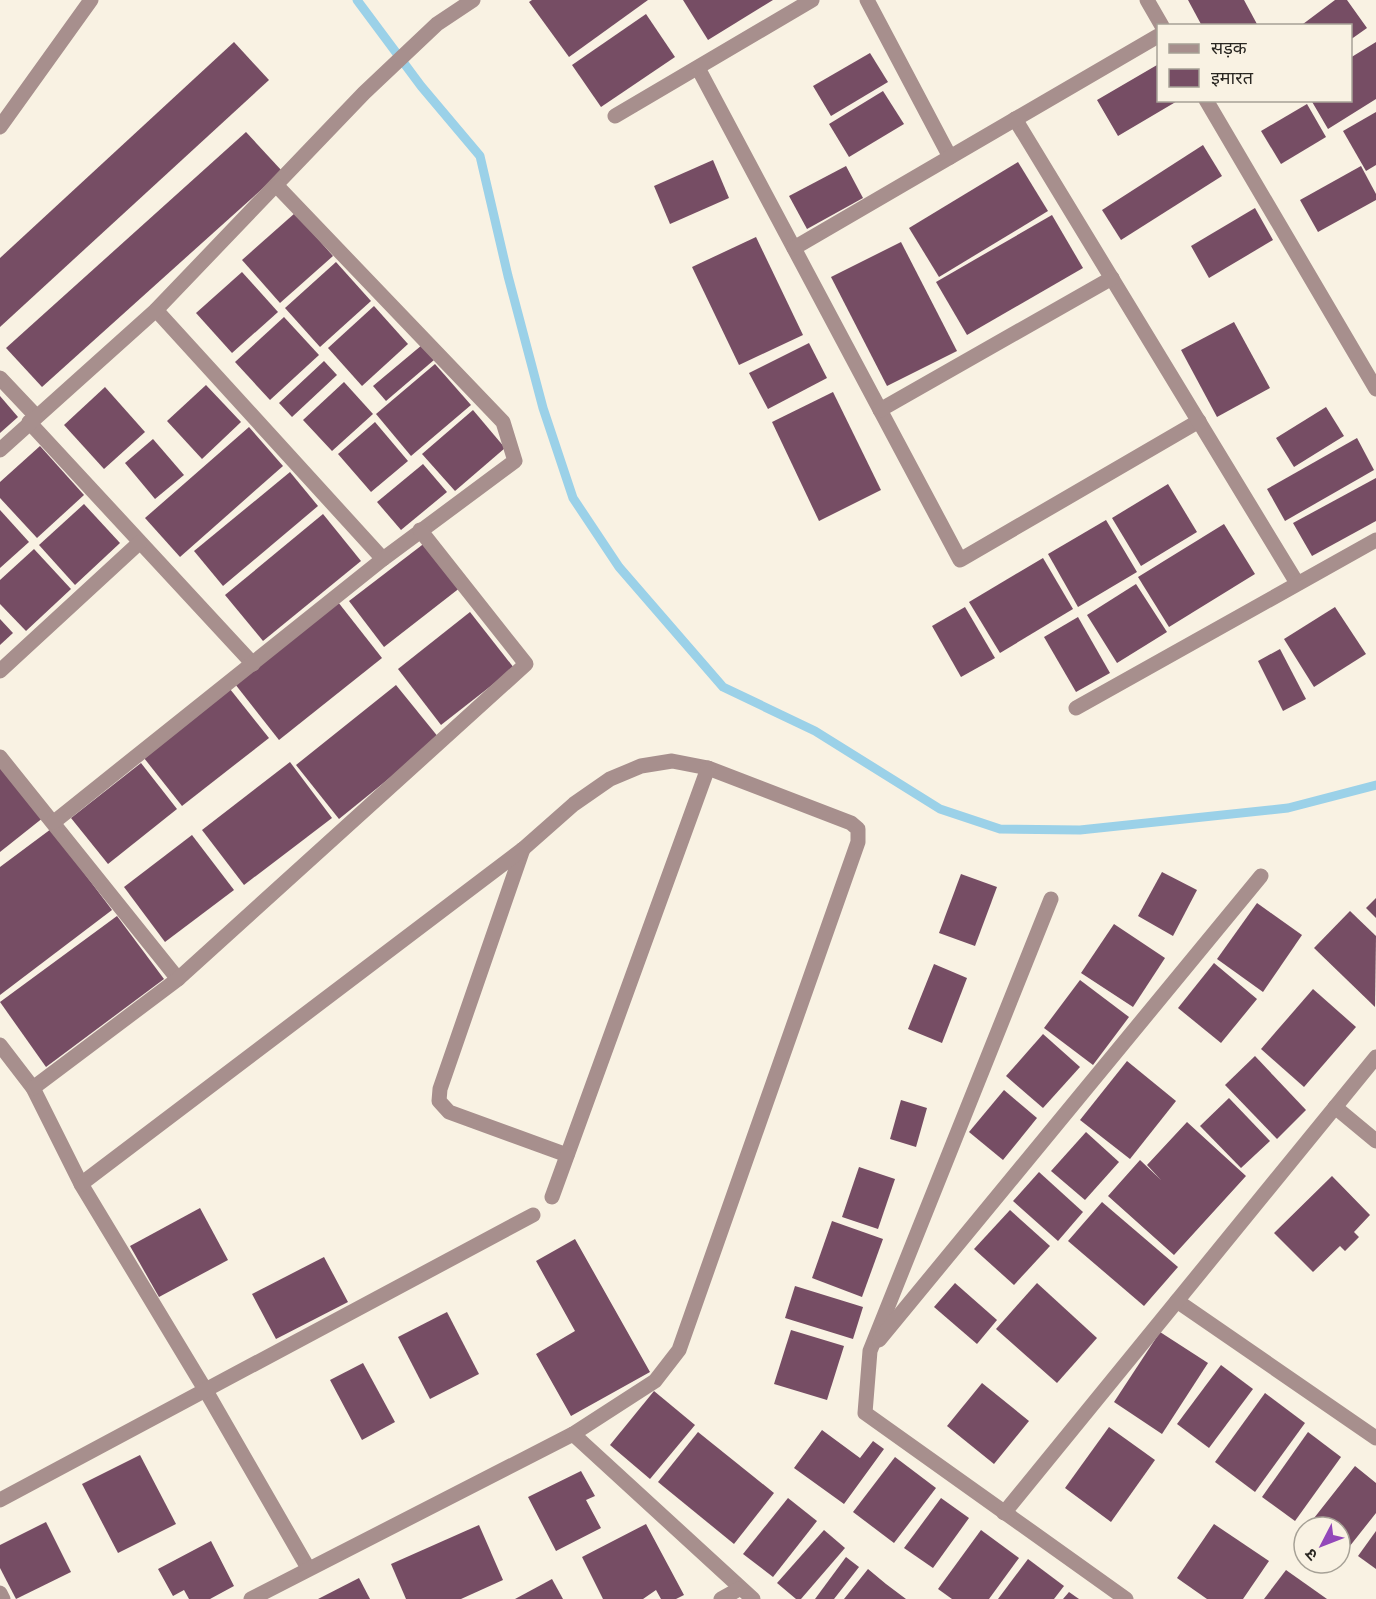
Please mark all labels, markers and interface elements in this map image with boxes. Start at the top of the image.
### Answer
legend [1157,24,1352,102]
text: सड़क [1211,36,1248,59]
text: इमारत [1211,66,1254,89]
north arrow [1292,1515,1352,1575]
text: उ [1300,1544,1321,1565]

